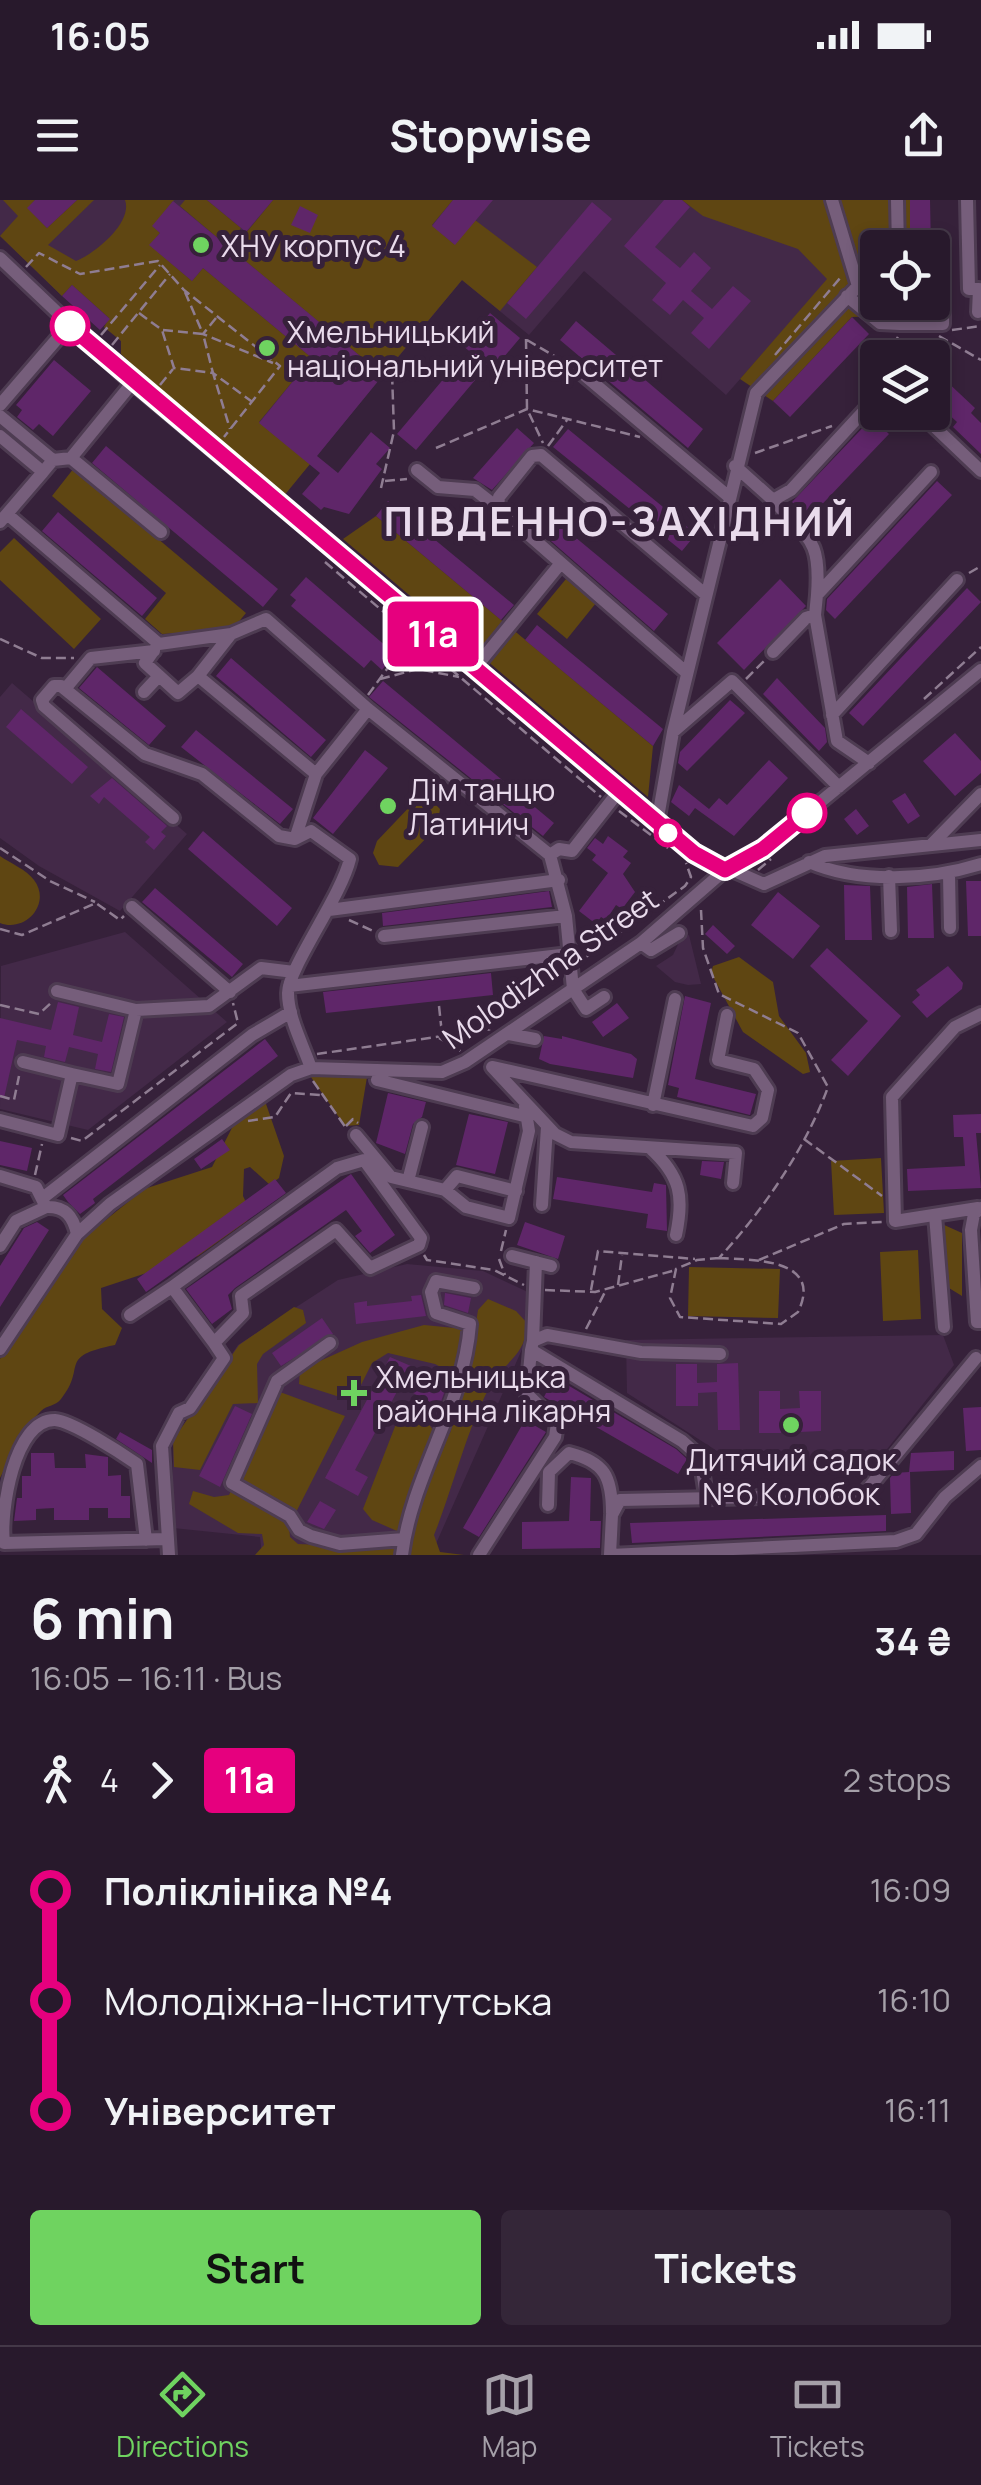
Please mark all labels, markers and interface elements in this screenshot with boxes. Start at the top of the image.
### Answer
text: 16:05 [50,9,151,61]
text: Stopwise [389,104,592,166]
icon: menu [30,108,85,163]
icon: share [896,108,951,163]
place label: ХНУ корпус 4 [221,225,406,266]
map controls [860,230,950,430]
button: locate [860,230,950,320]
marker: ХНУ корпус 4 [190,234,212,256]
unlabelled marker [51,307,89,345]
place label: Хмельницький національний університет [287,311,663,386]
marker: Хмельницький національний університет [256,337,278,359]
button: layers [860,340,950,430]
district label: ПІВДЕННО-ЗАХІДНИЙ [384,493,856,548]
line badge: 11а [376,602,490,666]
text: 11а [408,610,458,658]
place label: Дім танцю Латинич [408,769,555,844]
unlabelled marker [788,794,826,832]
marker: Дім танцю Латинич [377,795,399,817]
unlabelled marker [655,820,681,846]
street label: Molodizhna Street [434,878,666,1058]
place label: Хмельницька районна лікарня [376,1356,611,1431]
marker: Хмельницька районна лікарня [341,1380,367,1406]
marker: Дитячий садок №6 Колобок [780,1414,802,1436]
place label: Дитячий садок №6 Колобок [686,1439,897,1514]
text: 6 min [30,1580,174,1656]
text: 34 ₴ [874,1614,951,1666]
text: 16:05 – 16:11 · Bus [30,1656,282,1700]
icon: walk [30,1753,85,1808]
icon: forward [134,1753,189,1808]
text: 11а [224,1756,275,1804]
text: 4 [100,1758,119,1802]
text: 2 stops [843,1758,951,1802]
text: Поліклініка №4 [104,1864,393,1916]
text: 16:09 [870,1868,951,1912]
text: Молодіжна-Інститутська [104,1974,552,2026]
text: 16:10 [877,1978,951,2022]
text: Університет [104,2084,336,2136]
text: 16:11 [884,2088,951,2132]
button: Start [30,2210,481,2325]
button: Tickets [501,2210,951,2325]
tab: Directions [116,2367,249,2465]
tab: Map [482,2367,537,2465]
tab: Tickets [770,2367,865,2465]

